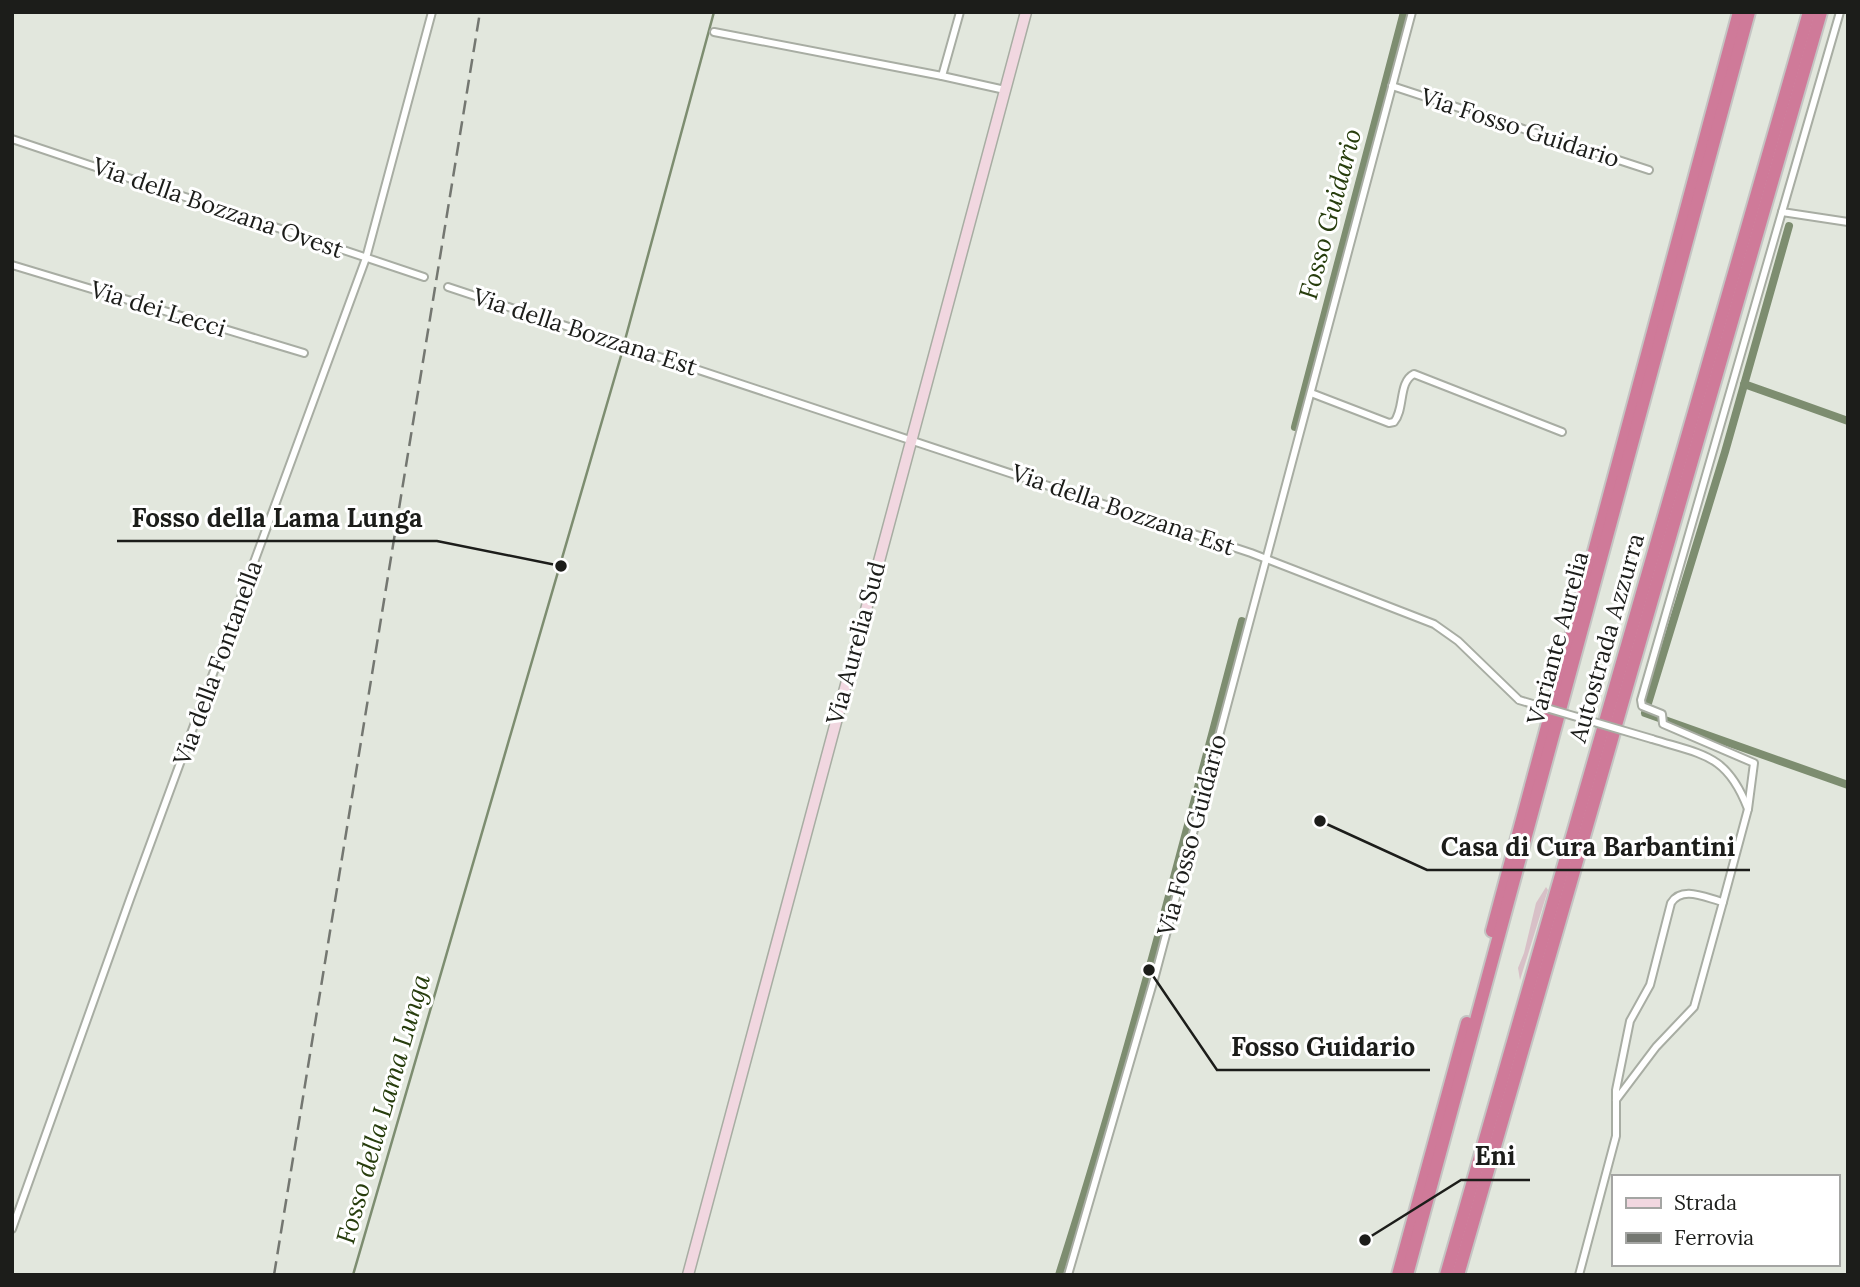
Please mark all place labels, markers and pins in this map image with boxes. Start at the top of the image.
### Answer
callout: Fosso della Lama Lunga [117,494,437,541]
callout: Casa di Cura Barbantini [1427,823,1750,870]
callout: Fosso Guidario [1217,1023,1430,1070]
callout: Eni [1461,1133,1530,1180]

